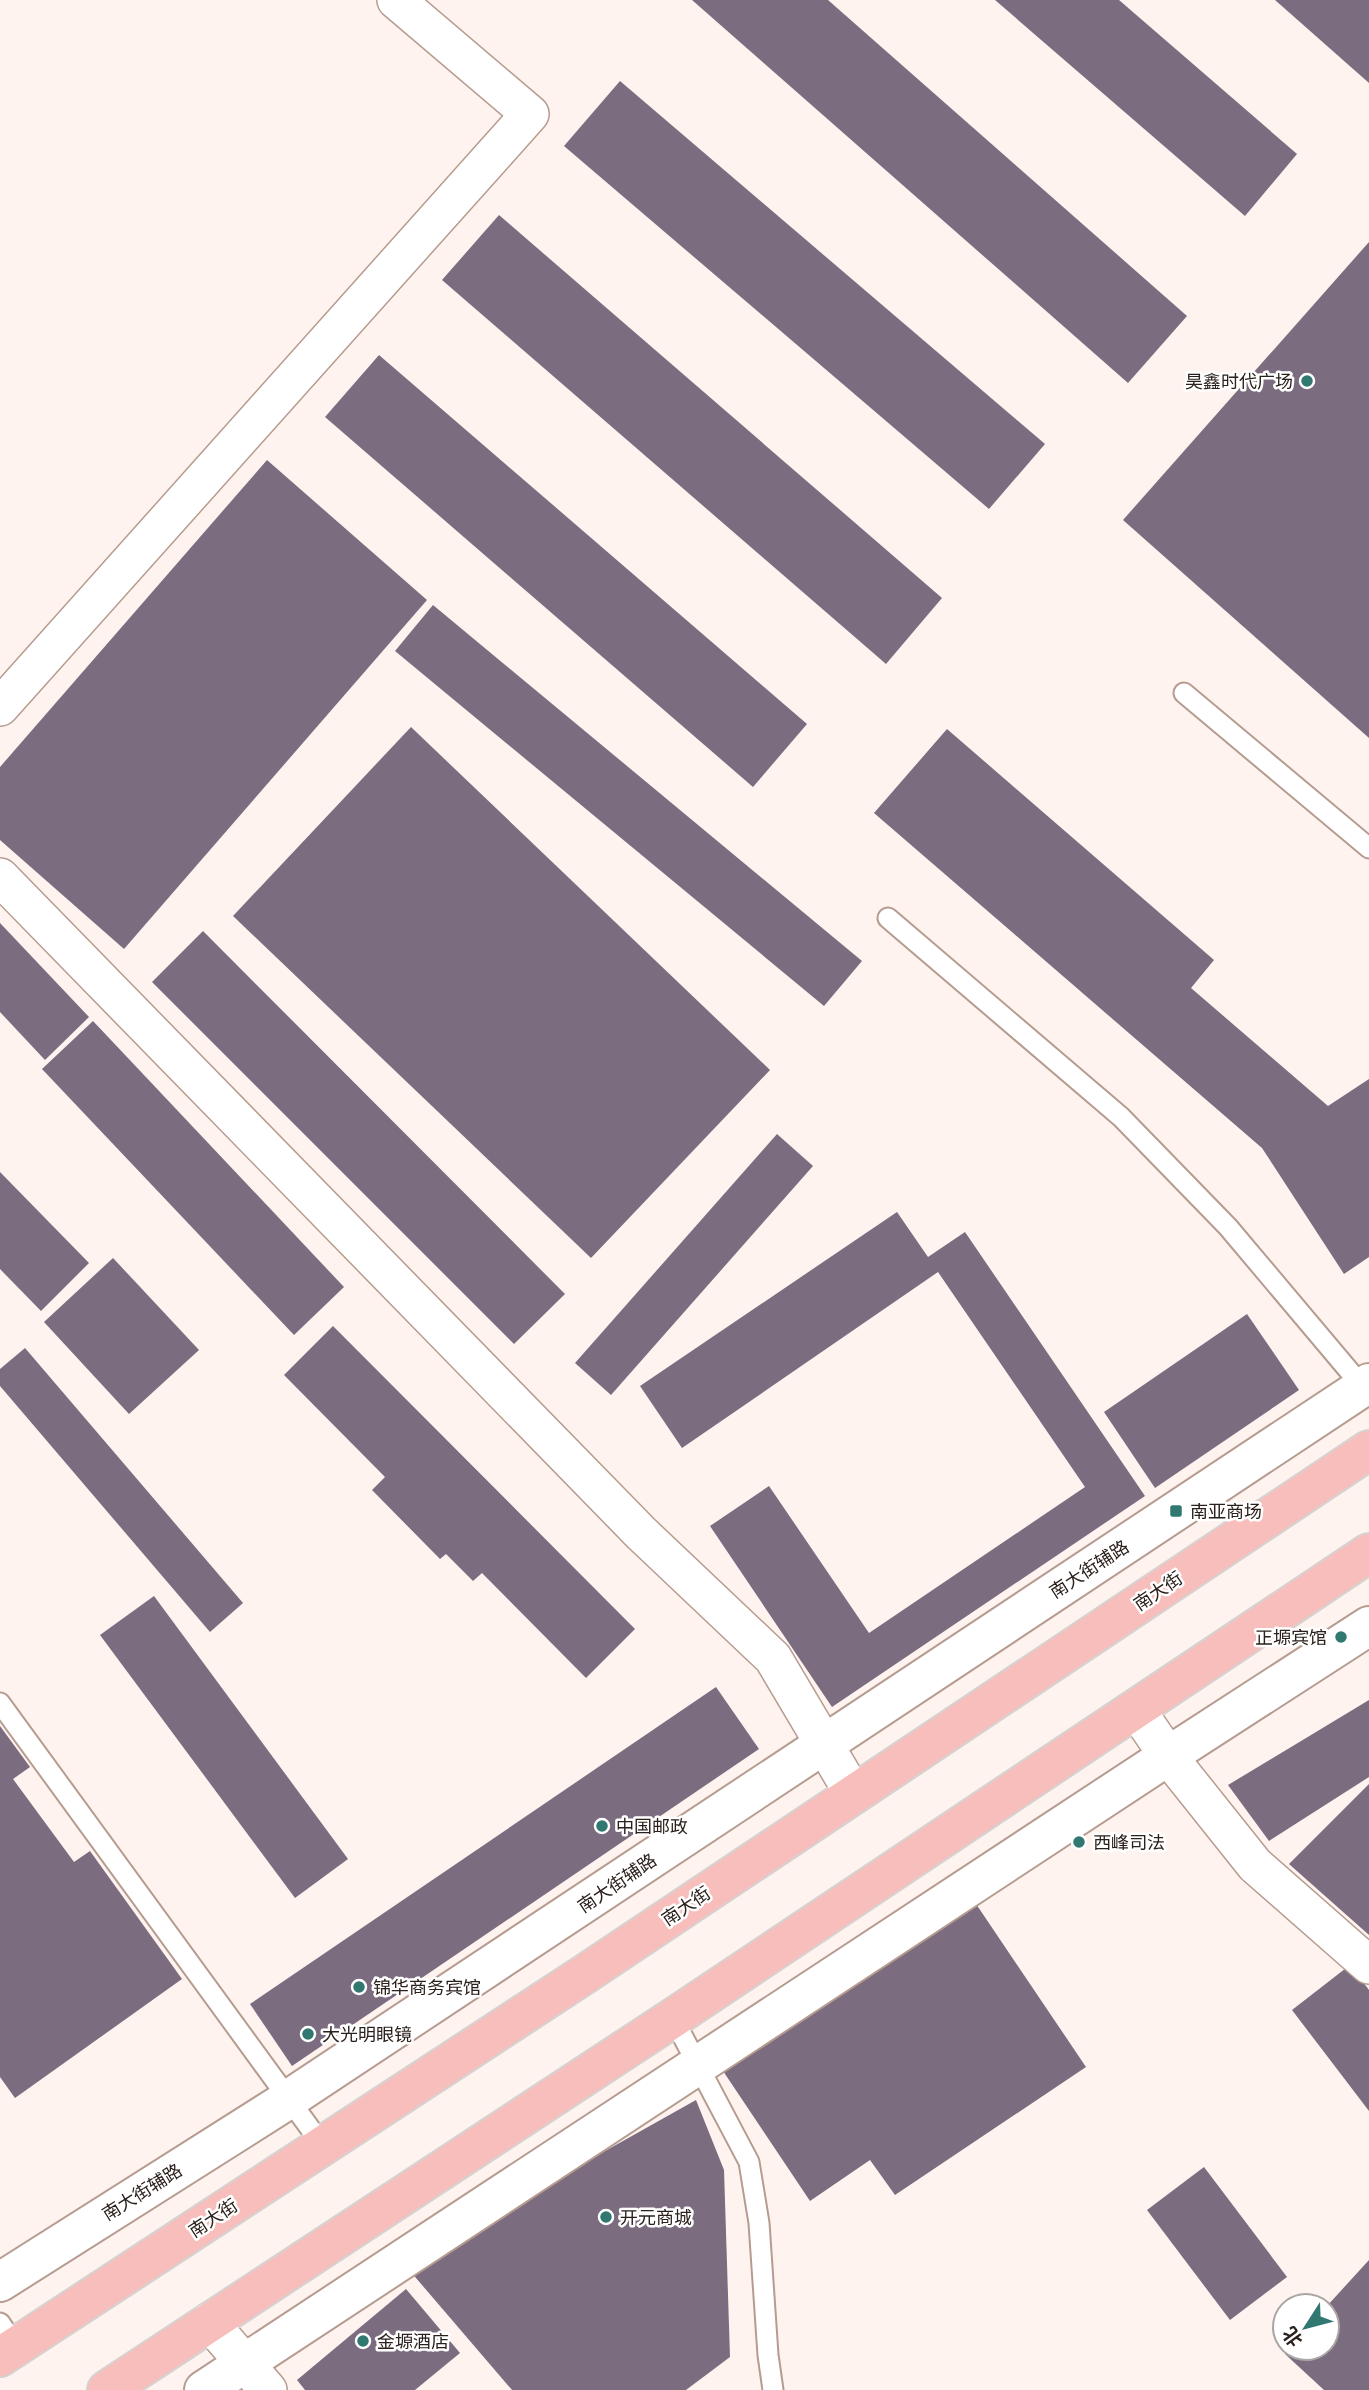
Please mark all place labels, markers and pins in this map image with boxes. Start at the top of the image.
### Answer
place label: 昊鑫时代广场 [1185,371,1293,392]
marker: 昊鑫时代广场 [1299,373,1315,389]
place label: 南亚商场 [1190,1501,1262,1522]
marker: 南亚商场 [1168,1503,1184,1519]
place label: 正塬宾馆 [1255,1627,1327,1648]
marker: 正塬宾馆 [1333,1629,1349,1645]
place label: 中国邮政 [616,1816,688,1837]
marker: 中国邮政 [594,1818,610,1834]
place label: 西峰司法 [1093,1832,1165,1853]
marker: 西峰司法 [1071,1834,1087,1850]
place label: 锦华商务宾馆 [373,1977,481,1998]
marker: 锦华商务宾馆 [351,1979,367,1995]
place label: 大光明眼镜 [322,2024,412,2045]
marker: 大光明眼镜 [300,2026,316,2042]
place label: 开元商城 [620,2207,692,2228]
marker: 开元商城 [598,2209,614,2225]
place label: 金塬酒店 [377,2331,449,2352]
marker: 金塬酒店 [355,2333,371,2349]

